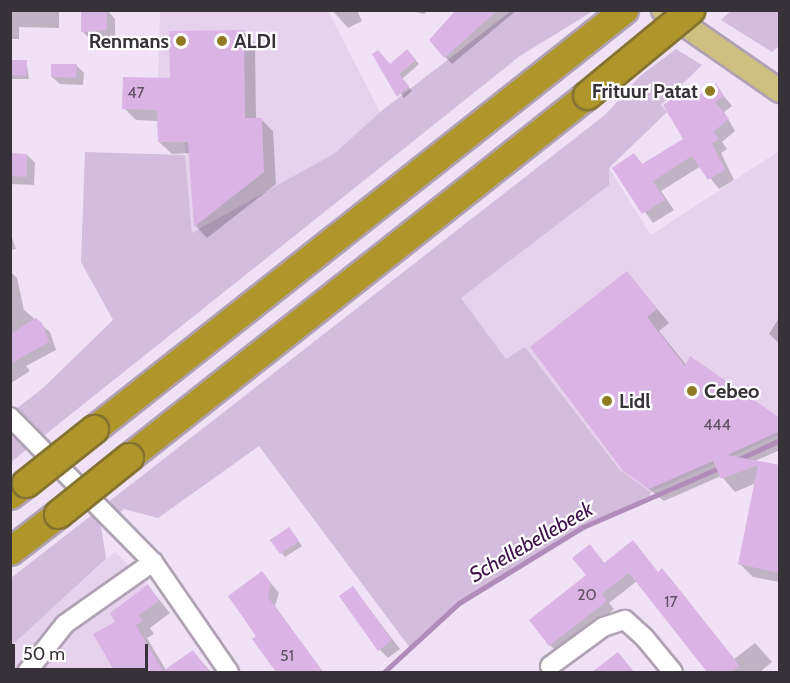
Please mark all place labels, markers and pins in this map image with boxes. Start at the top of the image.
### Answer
place label: Renmans [89,29,169,53]
place label: ALDI [234,29,277,53]
marker: Renmans [174,34,188,48]
marker: ALDI [215,34,229,48]
place label: Frituur Patat [592,79,698,103]
marker: Frituur Patat [703,84,717,98]
place label: Cebeo [704,379,759,403]
marker: Cebeo [685,384,699,398]
place label: Lidl [619,389,650,413]
marker: Lidl [600,394,614,408]

